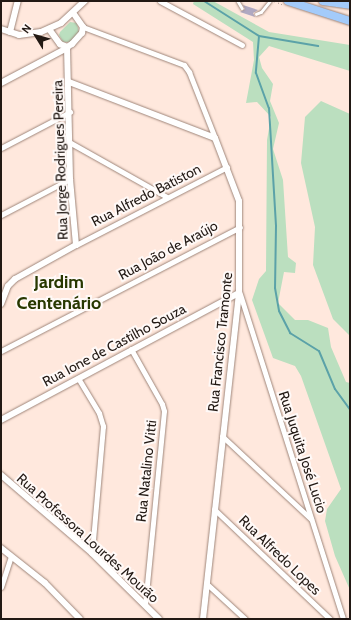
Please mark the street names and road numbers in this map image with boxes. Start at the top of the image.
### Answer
street label: Rua Jorge Rodrigues Pereira [49,80,71,240]
street label: Rua Alfredo Batiston [88,160,204,230]
street label: Rua João de Araújo [116,217,220,283]
street label: Rua Francisco Tramonte [204,271,236,413]
street label: Rua Ione de Castilho Souza [39,300,189,390]
street label: Rua Juquita José Lucio [275,389,331,515]
street label: Rua Natalino Vitti [132,419,160,523]
street label: Rua Professora Lourdes Mourão [13,470,163,606]
street label: Rua Alfredo Lopes [236,512,324,598]

